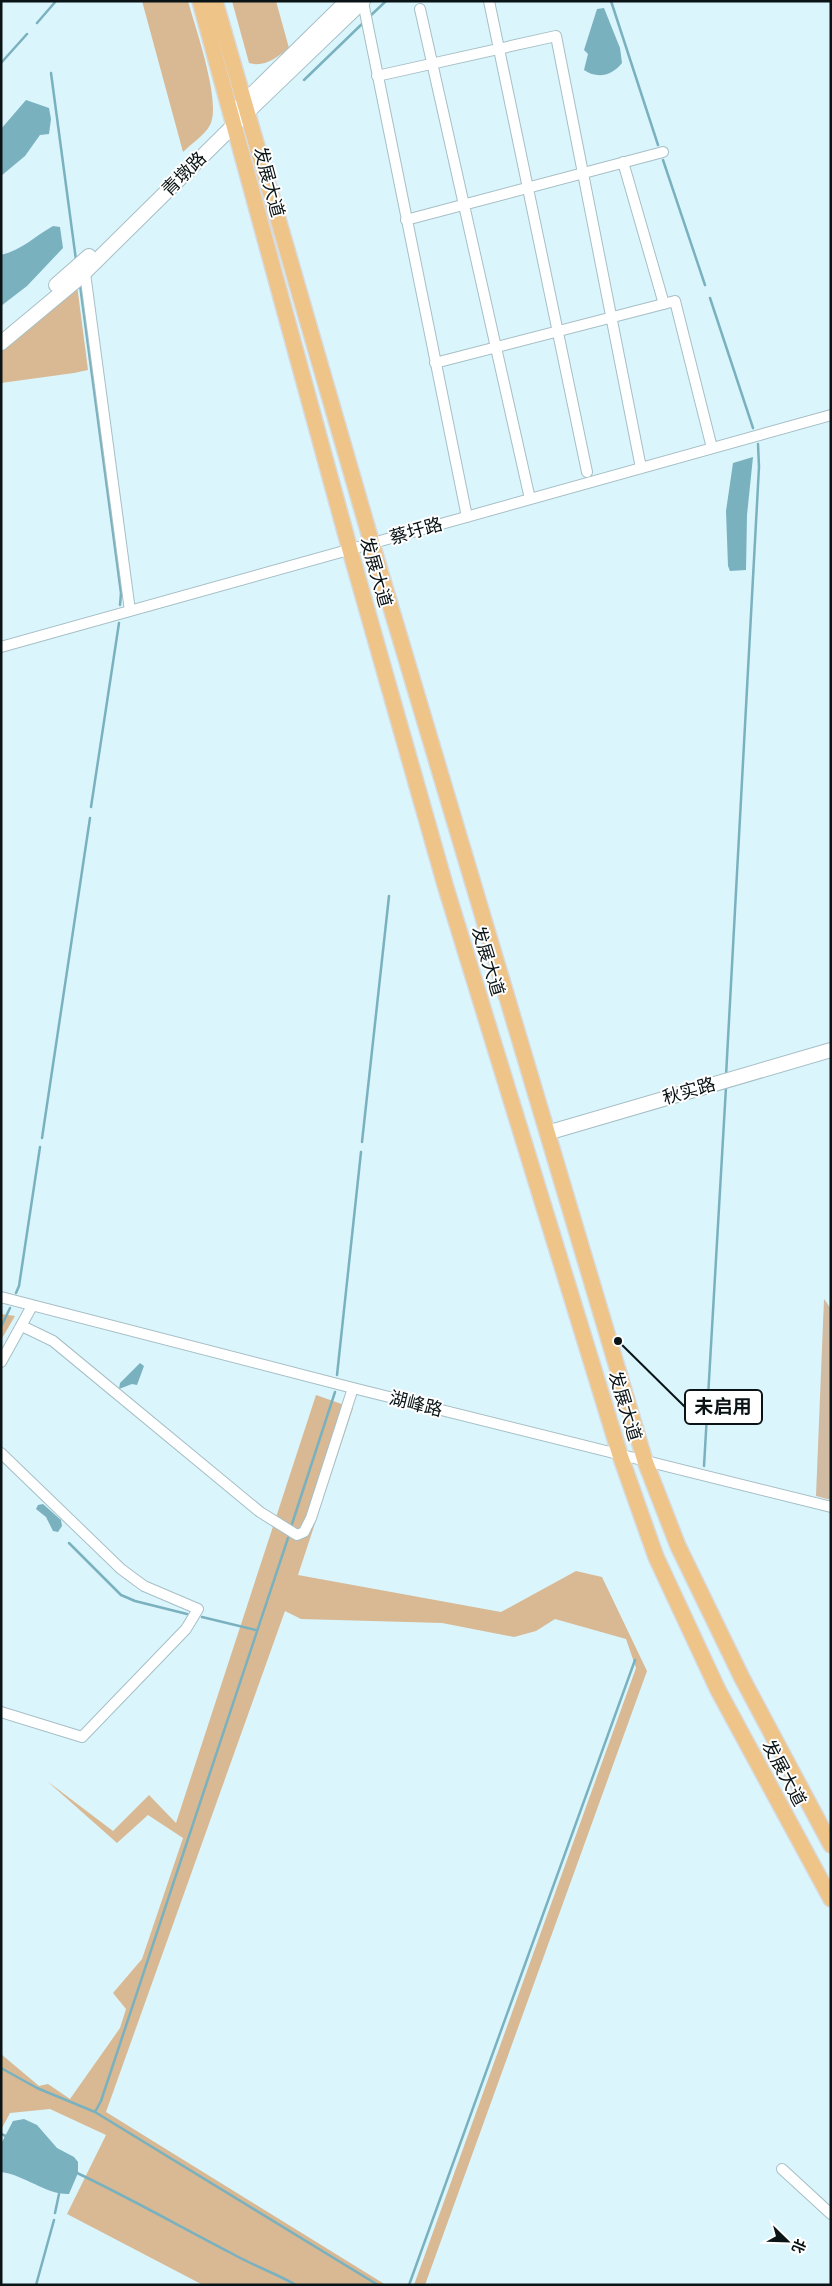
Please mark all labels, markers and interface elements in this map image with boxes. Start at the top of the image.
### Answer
street label: 发展大道 [250,144,289,219]
street label: 青墩路 [157,147,210,200]
street label: 蔡圩路 [387,513,445,548]
street label: 发展大道 [356,534,396,609]
street label: 发展大道 [468,923,509,998]
street label: 秋实路 [660,1073,718,1108]
street label: 发展大道 [605,1368,646,1443]
street label: 湖峰路 [387,1387,445,1420]
callout: 未启用 [685,1390,762,1424]
text: 未启用 [694,1395,752,1418]
street label: 发展大道 [758,1736,811,1809]
north arrow [762,2216,812,2266]
text: 北 [789,2237,809,2256]

